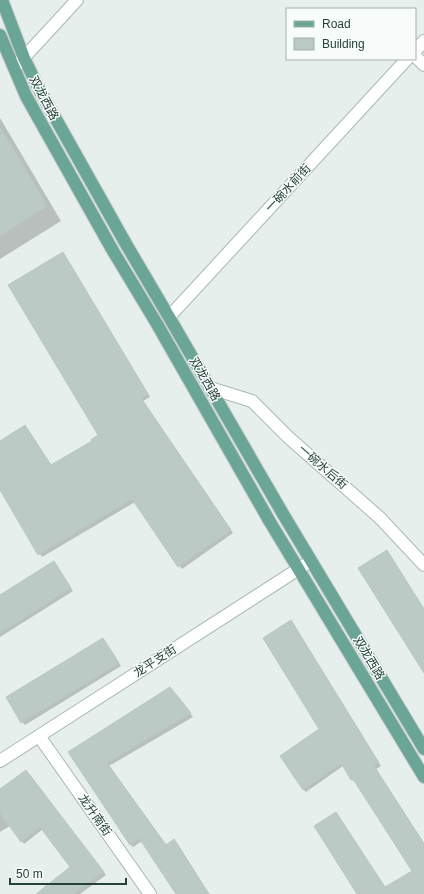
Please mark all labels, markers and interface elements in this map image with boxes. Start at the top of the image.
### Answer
legend [286,8,416,60]
text: Road [322,17,351,31]
text: Building [322,37,365,51]
street label: 双龙西路 [27,74,61,122]
street label: 一碗水前街 [262,161,314,215]
street label: 双龙西路 [187,355,223,403]
street label: 一碗水后街 [296,442,350,492]
street label: 双龙西路 [351,634,387,682]
street label: 龙平支街 [131,642,179,680]
street label: 龙升南街 [75,791,115,839]
scale bar [10,860,126,886]
text: 50 m [16,867,43,881]

